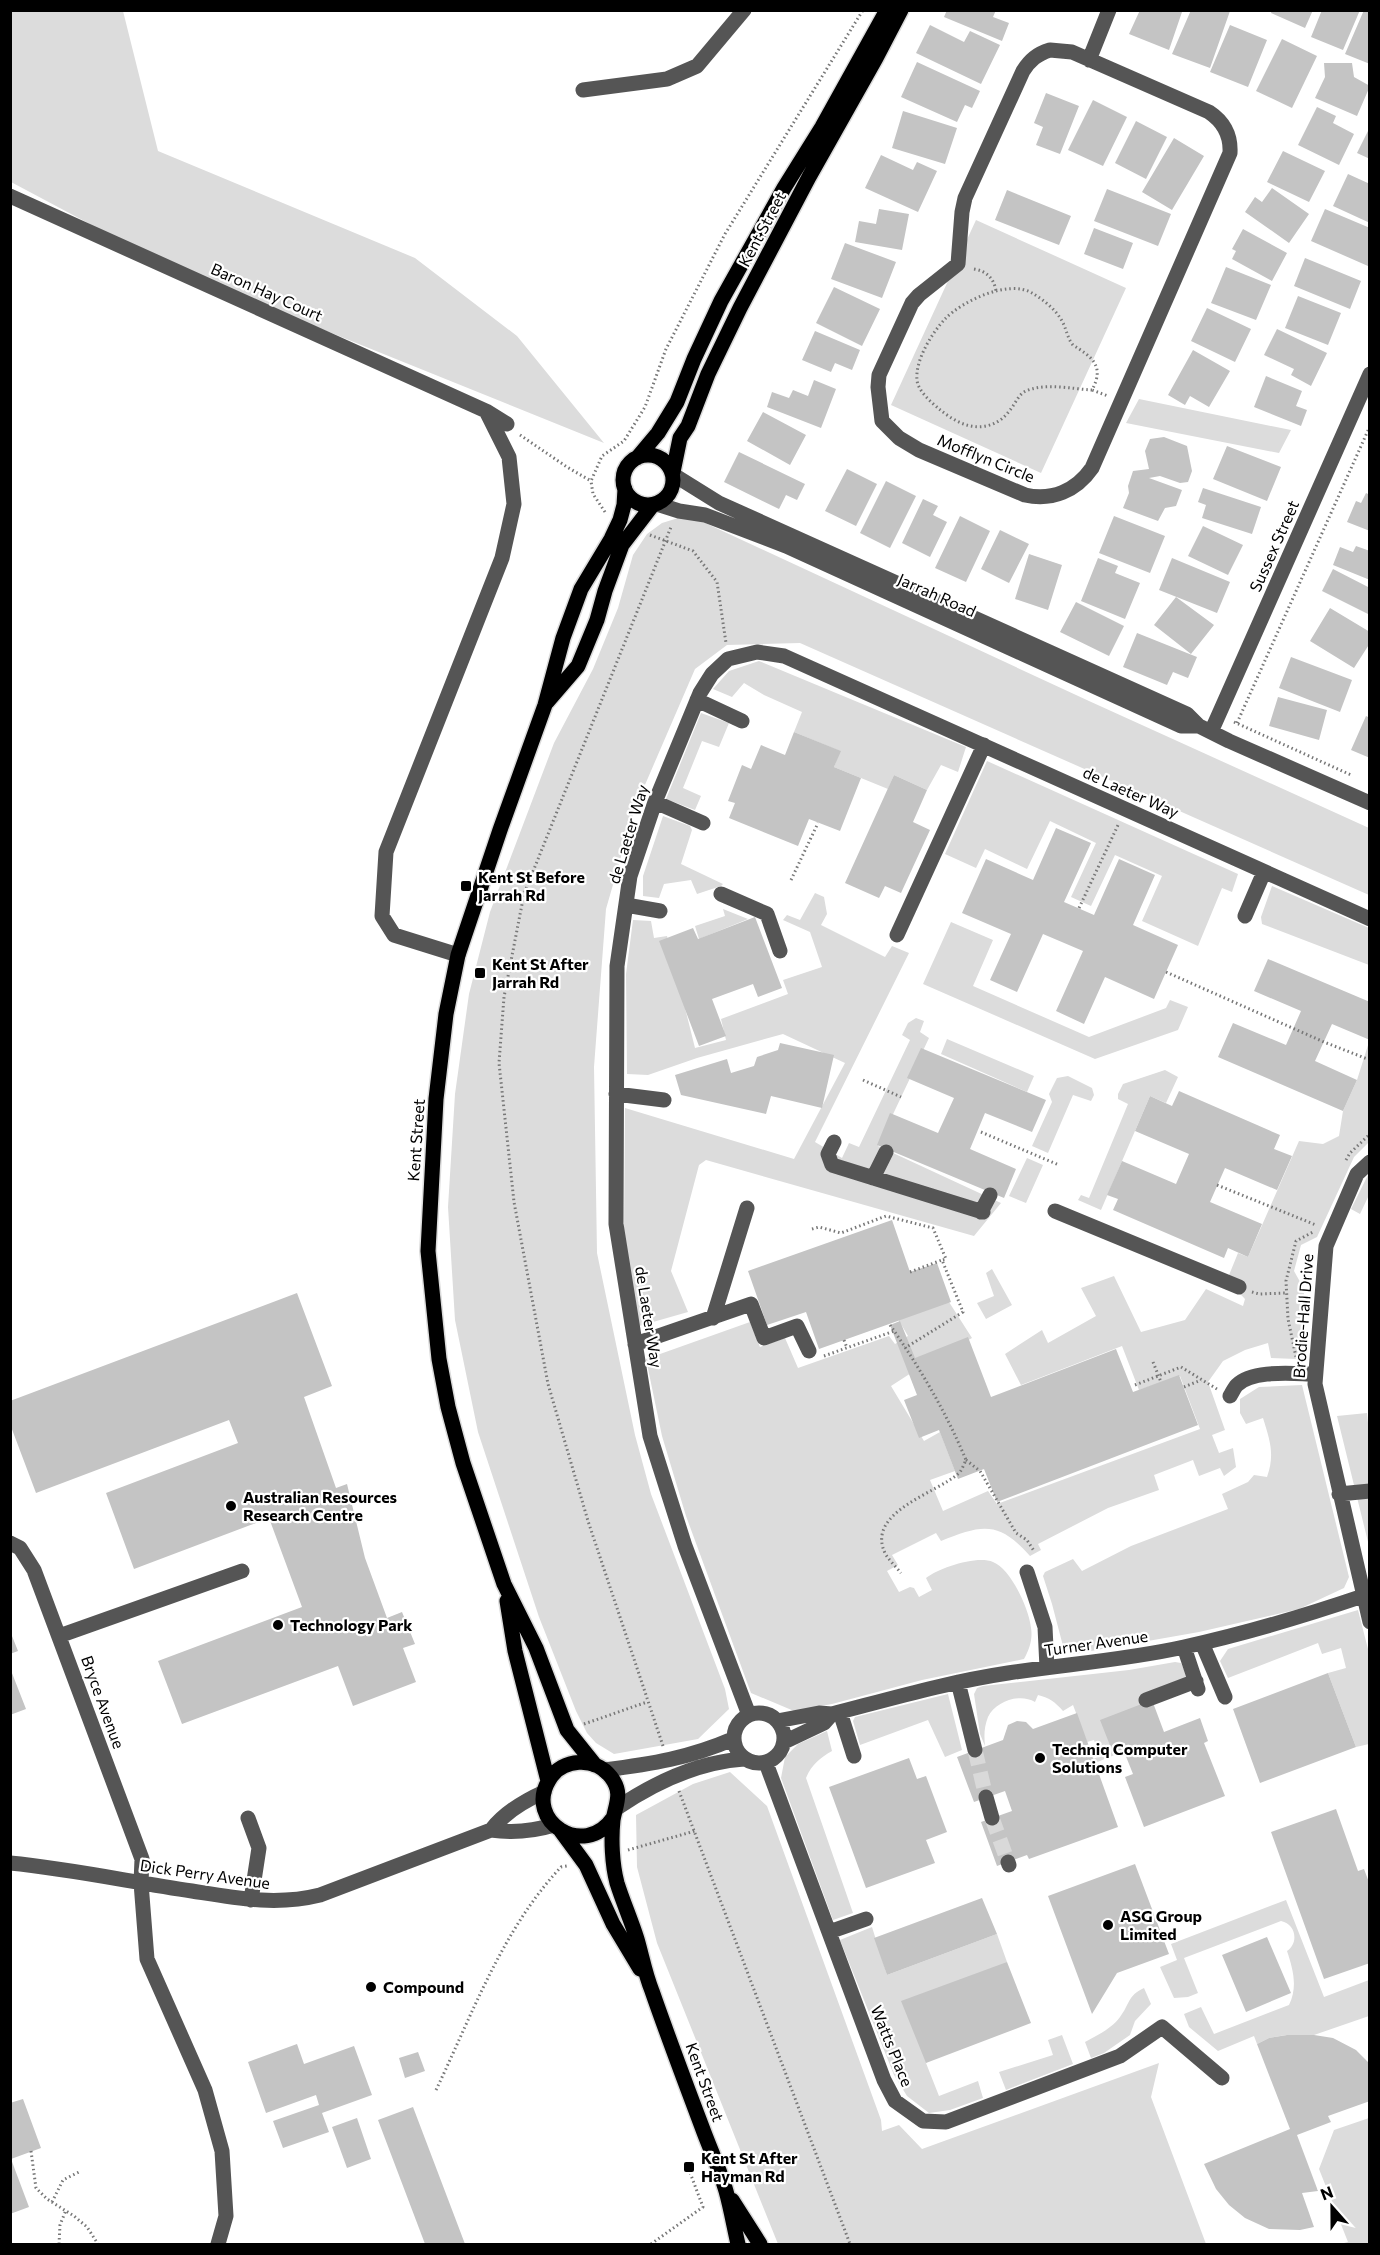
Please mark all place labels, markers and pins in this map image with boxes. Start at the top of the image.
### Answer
place label: Kent St Before Jarrah Rd [478,867,585,904]
marker: Kent St Before Jarrah Rd [459,879,473,893]
place label: Kent St After Jarrah Rd [492,954,589,991]
marker: Kent St After Jarrah Rd [473,966,487,980]
place label: Australian Resources Research Centre [243,1487,397,1524]
marker: Australian Resources Research Centre [224,1499,238,1513]
place label: Technology Park [290,1615,413,1634]
marker: Technology Park [271,1618,285,1632]
place label: Techniq Computer Solutions [1052,1739,1188,1776]
marker: Techniq Computer Solutions [1033,1751,1047,1765]
place label: ASG Group Limited [1120,1906,1202,1943]
marker: ASG Group Limited [1101,1918,1115,1932]
place label: Compound [383,1977,464,1996]
marker: Compound [364,1980,378,1994]
place label: Kent St After Hayman Rd [701,2148,798,2185]
marker: Kent St After Hayman Rd [682,2160,696,2174]

